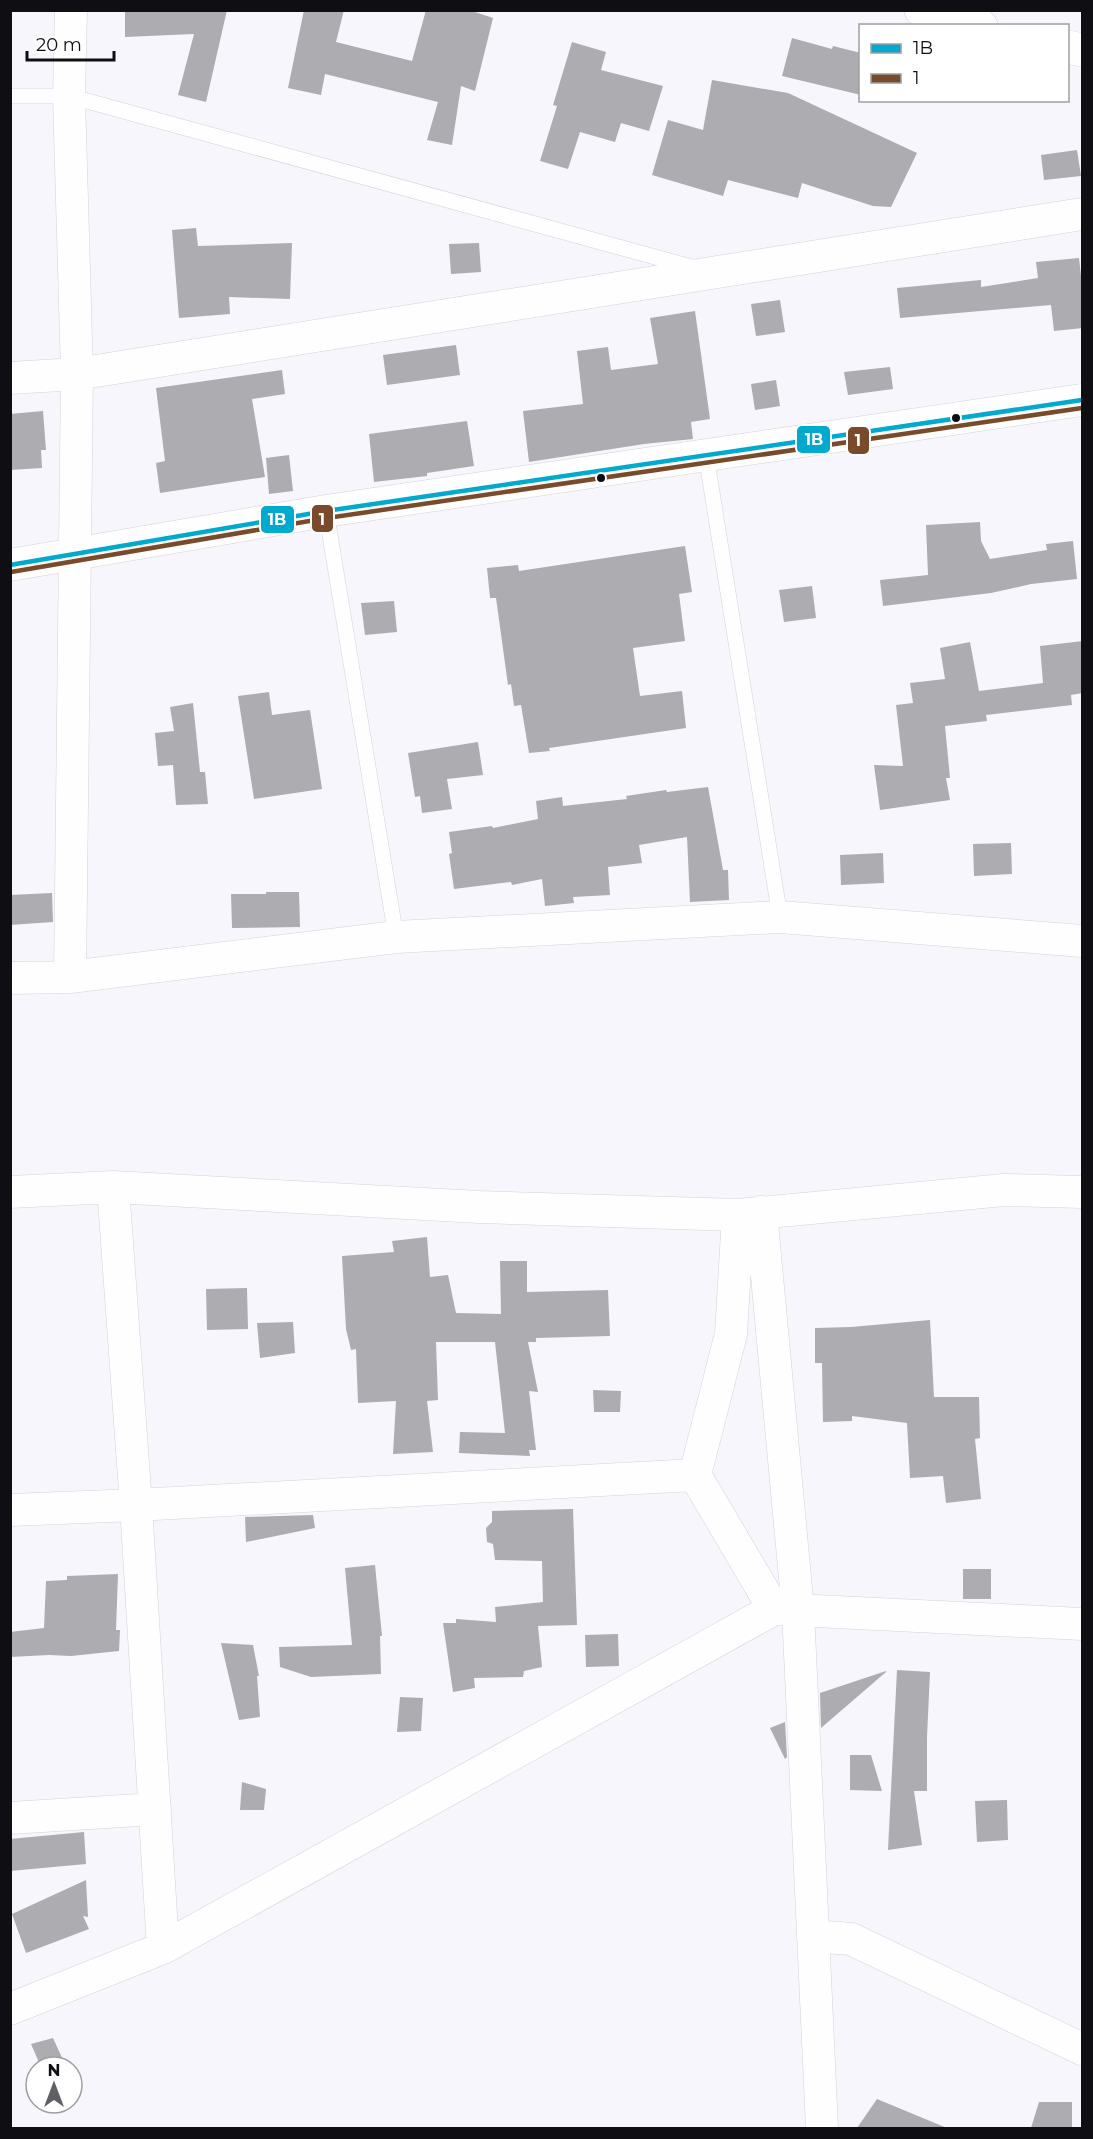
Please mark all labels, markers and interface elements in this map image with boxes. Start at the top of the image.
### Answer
scale bar [27,24,114,62]
legend [859,24,1069,102]
text: 20 m [36,34,82,56]
text: 1B [913,37,933,59]
text: 1 [913,67,920,89]
unlabelled marker [950,412,962,424]
line badge: 1B [796,425,831,454]
line badge: 1 [847,426,870,455]
text: 1B [805,430,823,449]
text: 1 [855,431,861,450]
unlabelled marker [595,472,607,484]
line badge: 1 [311,504,334,533]
line badge: 1B [260,505,295,534]
text: 1B [268,510,286,529]
text: 1 [319,510,325,529]
north arrow [24,2055,84,2115]
text: N [48,2061,60,2080]

